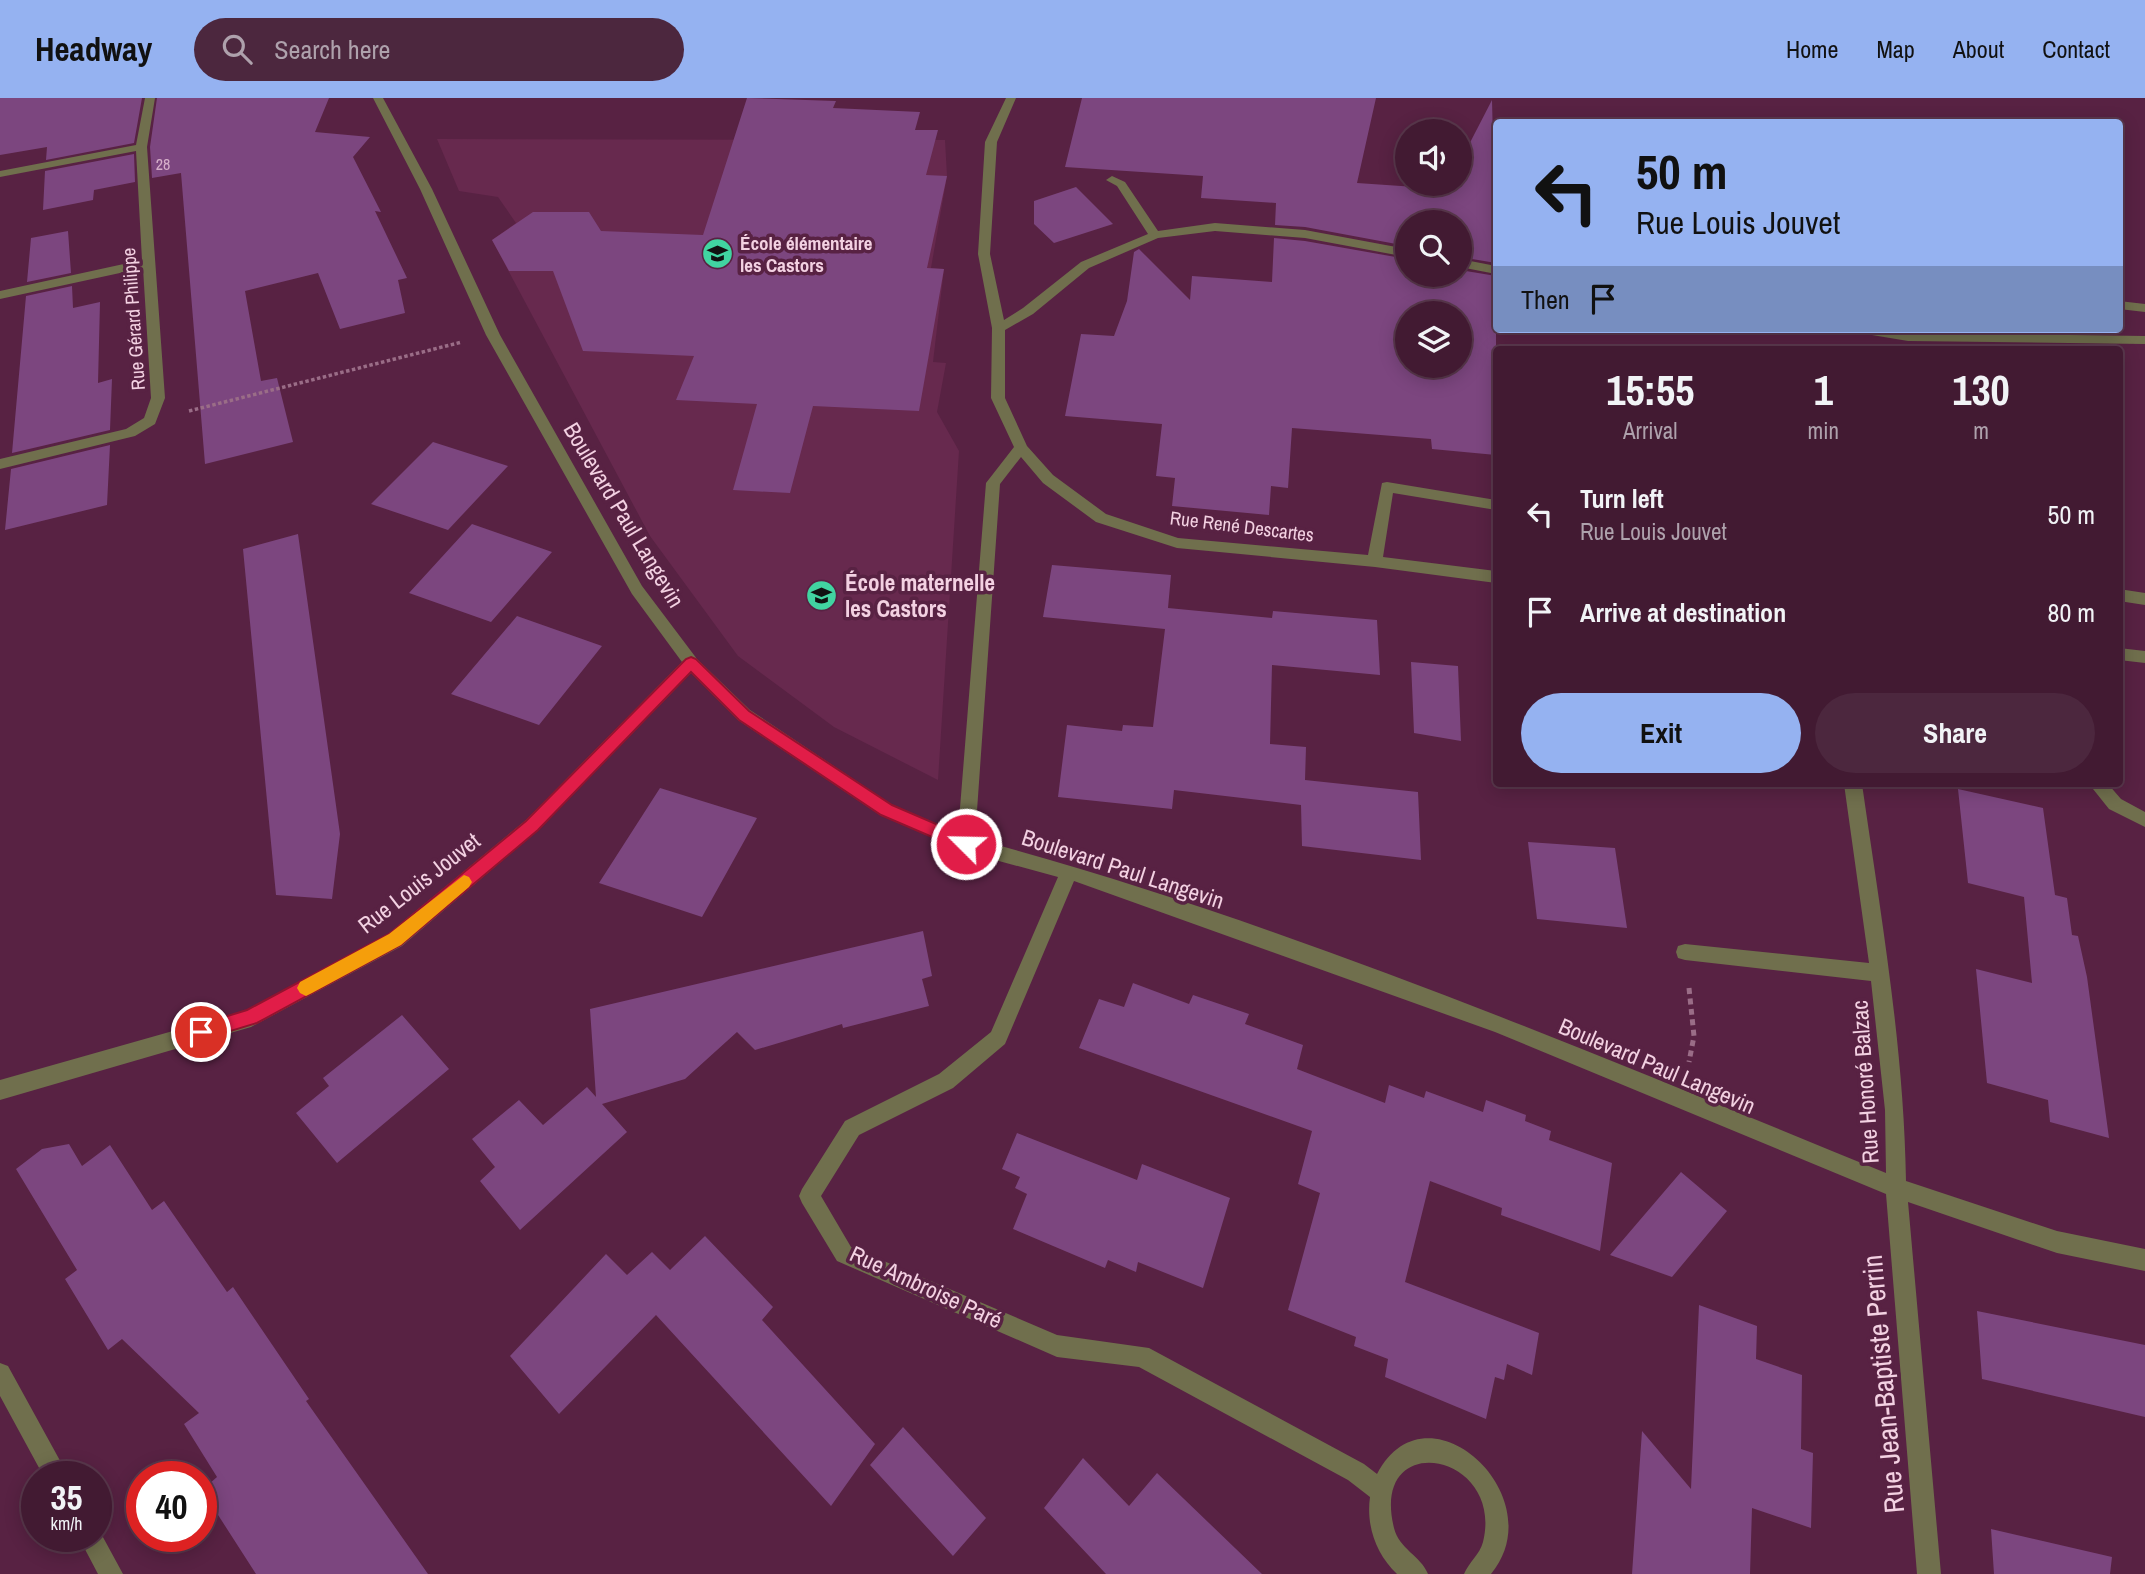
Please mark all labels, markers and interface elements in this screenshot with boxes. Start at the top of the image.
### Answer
search box [194,18,684,81]
text: Headway [35,27,152,71]
icon: search [218,30,256,68]
text: Search here [274,32,390,67]
text: Home [1786,33,1838,65]
text: Map [1876,33,1915,65]
text: About [1953,33,2004,65]
text: Contact [2042,33,2110,65]
map controls [1395,119,1472,378]
button: sound [1395,119,1472,196]
text: 50 m [1636,138,1728,204]
icon: left [1521,147,1612,238]
house number: 28 [156,153,170,175]
text: Rue Louis Jouvet [1636,201,1840,244]
button: search [1395,210,1472,287]
place label: École élémentaire les Castors [740,230,873,278]
school or university icon: École élémentaire les Castors [700,237,734,271]
street label: Rue Gérard Philippe [115,247,151,391]
icon: arrive [1584,280,1622,318]
text: Then [1521,282,1570,317]
button: layers [1395,301,1472,378]
text: 15:55 [1606,362,1694,418]
text: 1 [1814,362,1833,418]
text: 130 [1952,362,2010,418]
text: Arrival [1623,415,1678,446]
text: min [1808,415,1839,446]
text: m [1973,415,1989,446]
street label: Boulevard Paul Langevin [557,416,692,613]
text: Turn left [1580,481,1664,516]
icon: left [1521,495,1559,533]
text: 50 m [2048,497,2095,532]
street label: Rue René Descartes [1169,504,1316,548]
text: Rue Louis Jouvet [1580,516,1727,547]
place label: École maternelle les Castors [845,567,995,624]
school or university icon: École maternelle les Castors [805,579,839,613]
icon: arrive [1521,593,1559,631]
text: Arrive at destination [1580,595,1786,630]
text: 80 m [2048,595,2095,630]
button: Exit [1521,693,1801,773]
button: Share [1815,693,2095,773]
position arrow [929,807,1003,881]
street label: Boulevard Paul Langevin [1018,821,1228,916]
street label: Rue Louis Jouvet [351,825,486,940]
street label: Rue Honoré Balzac [1843,999,1886,1165]
pin [171,1002,231,1062]
street label: Boulevard Paul Langevin [1554,1010,1760,1121]
icon: arrive [182,1013,220,1051]
street label: Rue Ambroise Paré [845,1238,1007,1335]
street label: Rue Jean-Baptiste Perrin [1853,1253,1913,1515]
speed limit sign: 40 [126,1461,217,1552]
text: 35 [51,1474,82,1521]
text: km/h [51,1511,83,1536]

